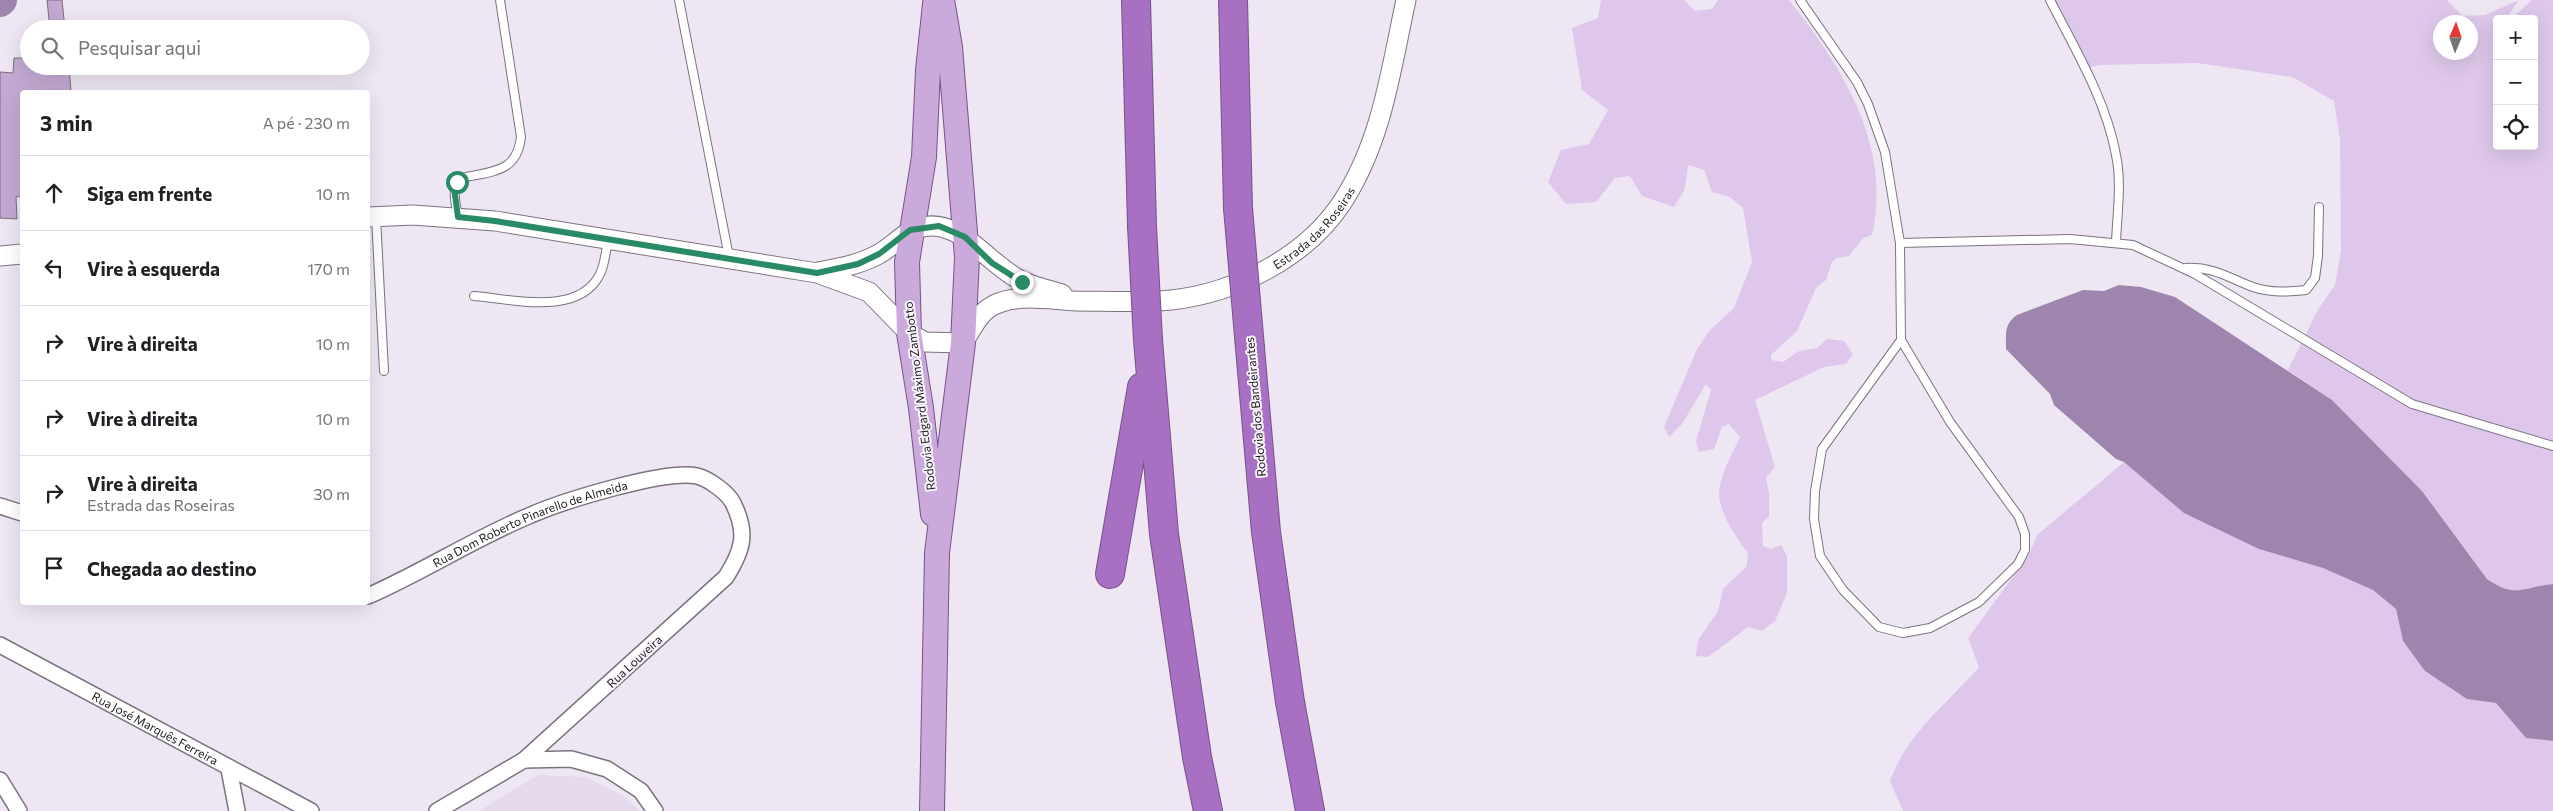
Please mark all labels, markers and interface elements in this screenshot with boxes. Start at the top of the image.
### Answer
north arrow [2433,15,2478,60]
map controls [2493,15,2538,150]
button: + [2493,15,2538,60]
search box [20,20,370,75]
icon: search [38,34,66,62]
text: Pesquisar aqui [78,36,201,59]
button: − [2493,60,2538,105]
button: locate [2493,105,2538,150]
text: 3 min [40,110,93,135]
text: A pé · 230 m [263,113,350,132]
route start [446,171,469,194]
icon: ahead [40,179,68,207]
text: Siga em frente [87,182,212,205]
text: 10 m [316,184,350,203]
street label: Estrada das Roseiras [1270,184,1357,271]
icon: left [40,254,68,282]
text: Vire à esquerda [87,257,220,280]
text: 170 m [307,259,350,278]
route end [1011,271,1034,294]
street label: Rodovia Edgard Máximo Zambotto [900,301,938,491]
icon: right [40,329,68,357]
text: Vire à direita [87,332,198,355]
text: 10 m [316,334,350,353]
street label: Rodovia dos Bandeirantes [1242,337,1268,477]
icon: right [40,404,68,432]
text: Vire à direita [87,407,198,430]
text: 10 m [316,409,350,428]
text: Vire à direita [87,472,198,495]
street label: Rua Dom Roberto Pinarello de Almeida [430,478,629,570]
icon: right [40,479,68,507]
text: 30 m [313,484,350,503]
text: Estrada das Roseiras [87,495,235,514]
icon: arrive [40,554,68,582]
text: Chegada ao destino [87,557,257,580]
street label: Rua Louveira [604,632,664,690]
street label: Rua José Marquês Ferreira [90,689,221,767]

